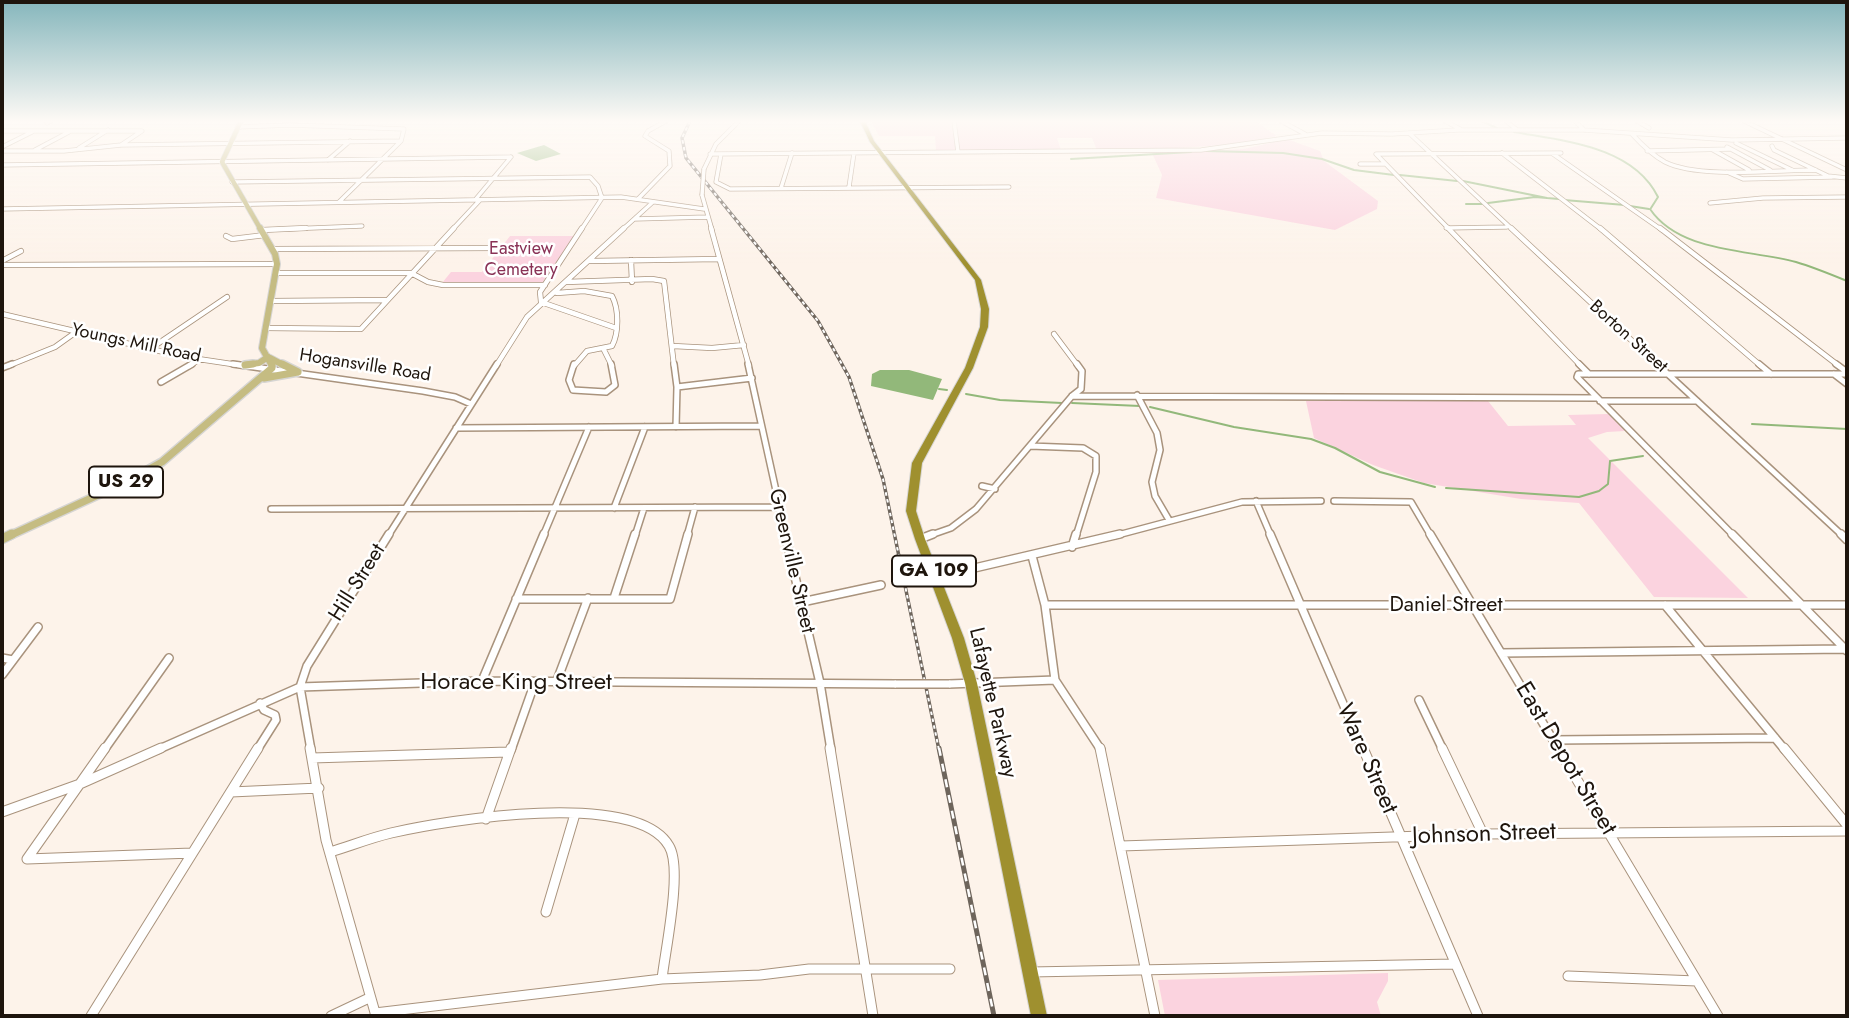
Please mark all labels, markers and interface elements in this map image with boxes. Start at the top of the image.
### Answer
park label: Eastview Cemetery [484,239,558,282]
street label: Borton Street [1584,296,1672,378]
street label: Youngs Mill Road [69,320,203,368]
street label: Hogansville Road [298,345,432,387]
road number: US 29 [89,467,163,498]
street label: Greenville Street [762,486,820,636]
street label: Hill Street [324,540,392,626]
road number: GA 109 [892,556,976,586]
street label: Daniel Street [1390,593,1502,619]
street label: Lafayette Parkway [962,625,1022,781]
street label: Horace King Street [420,669,612,697]
street label: East Depot Street [1508,677,1622,841]
street label: Ware Street [1329,699,1403,819]
street label: Johnson Street [1412,818,1556,852]

